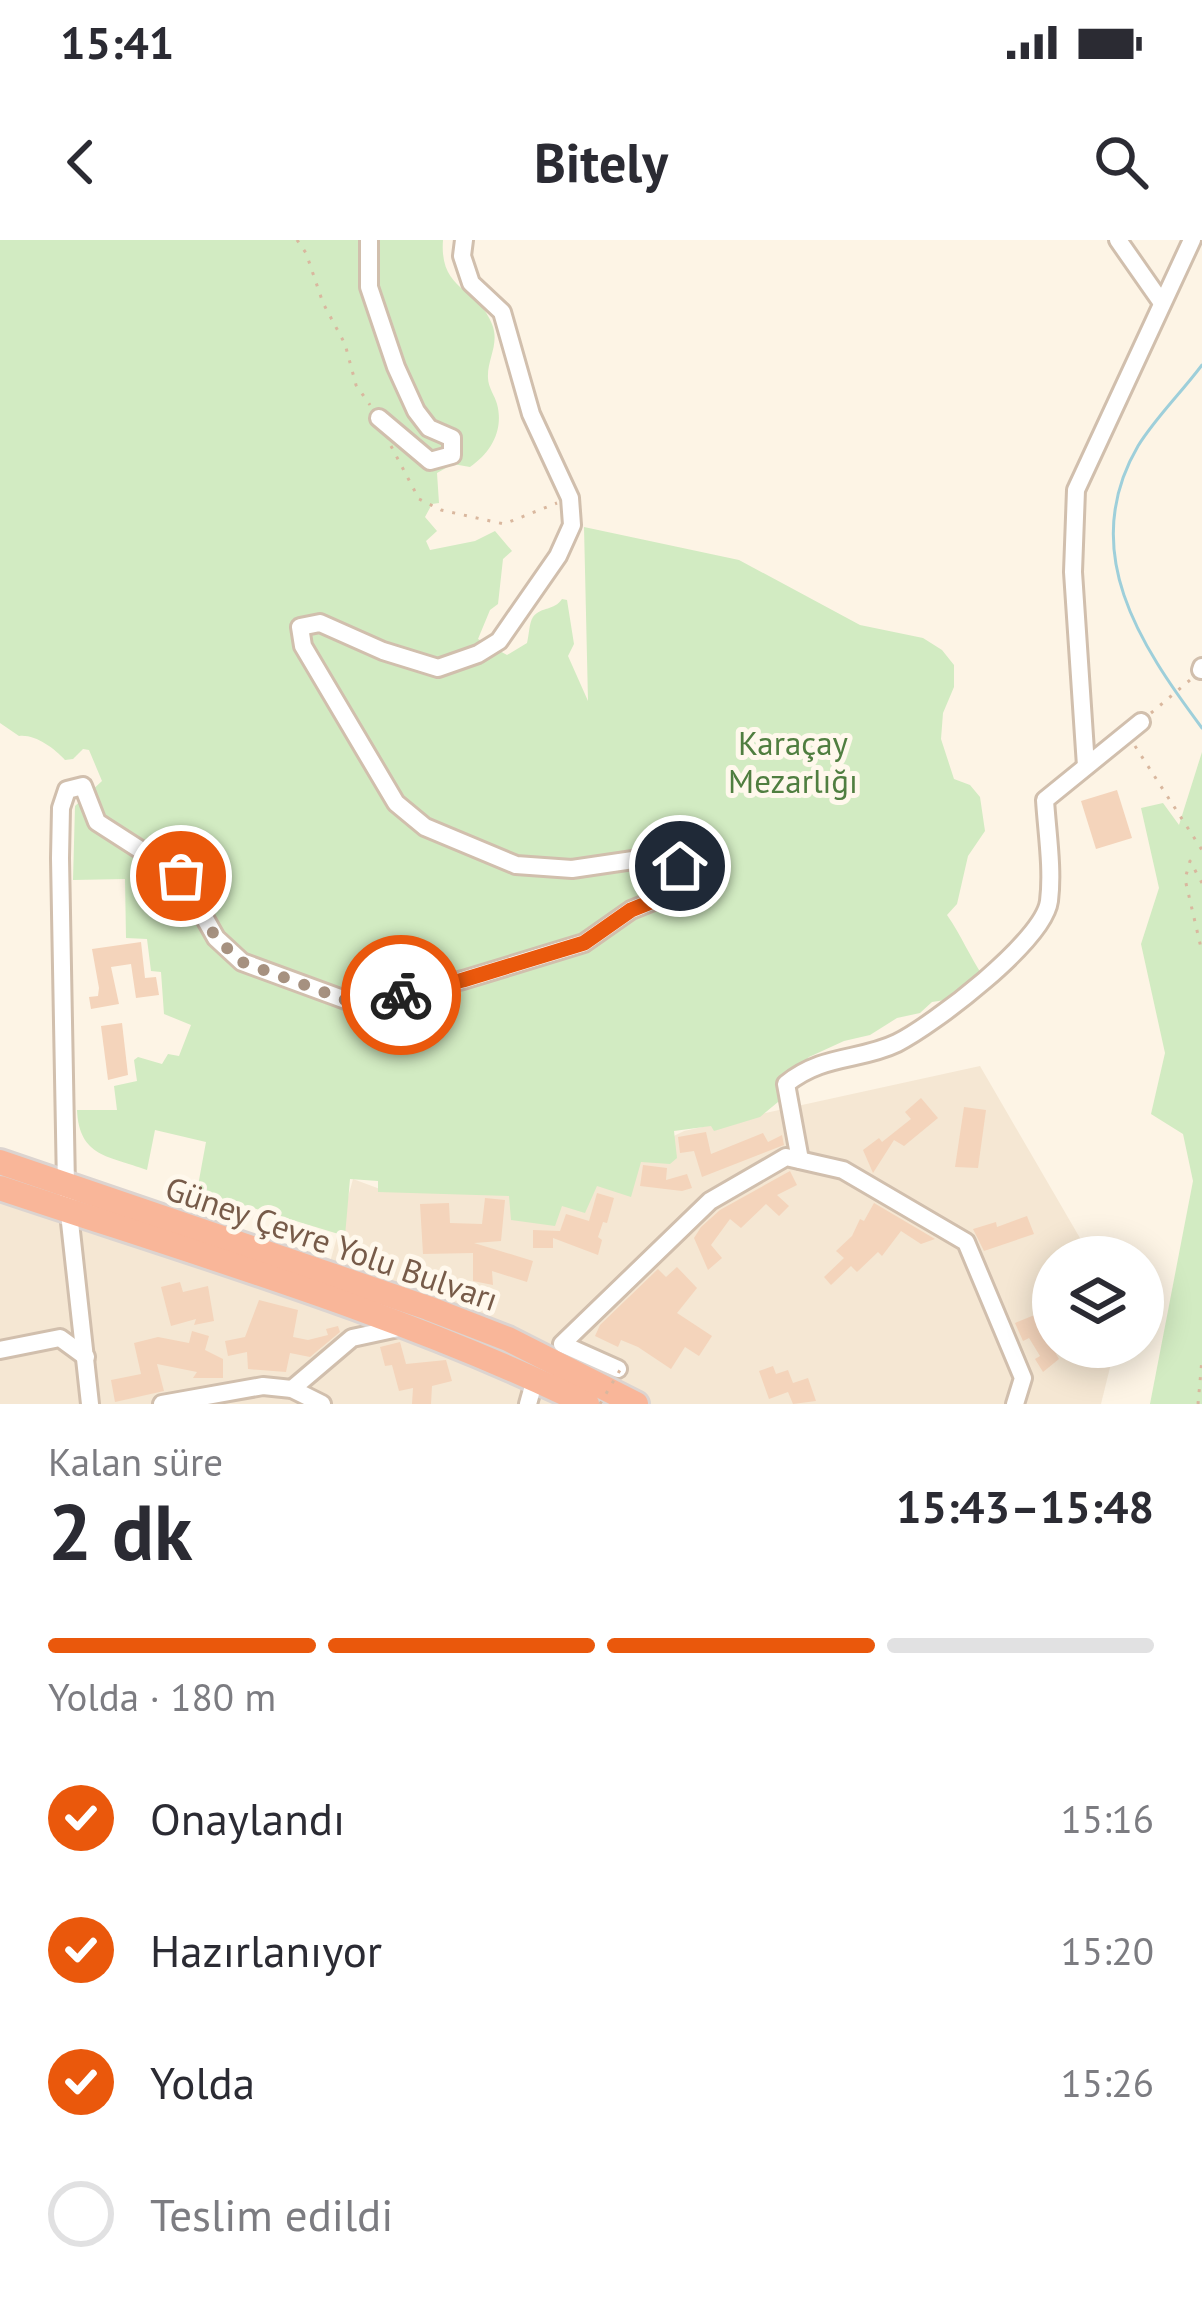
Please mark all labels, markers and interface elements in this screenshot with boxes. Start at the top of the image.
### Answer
text: 15:41 [60,13,174,71]
text: Bitely [534,127,668,197]
icon: back [48,129,114,195]
icon: search [1088,129,1154,195]
park label: Karaçay Mezarlığı [728,721,858,802]
pin [629,815,731,917]
pin [130,825,232,927]
icon: home [647,833,713,899]
icon: bag [148,843,214,909]
courier [341,935,461,1055]
icon: bike [368,962,434,1028]
street label: Güney Çevre Yolu Bulvarı [160,1166,504,1320]
map controls [1032,1236,1164,1368]
button: layers [1032,1236,1164,1368]
text: Kalan süre [48,1436,223,1487]
text: 15:43–15:48 [896,1477,1154,1535]
text: 2 dk [48,1481,192,1582]
text: Yolda · 180 m [48,1671,276,1722]
icon: check [48,1785,114,1851]
text: Onaylandı [150,1789,345,1847]
text: 15:16 [1060,1793,1154,1844]
icon: check [48,1917,114,1983]
text: Hazırlanıyor [150,1921,382,1979]
text: 15:20 [1060,1925,1154,1976]
icon: check [48,2049,114,2115]
text: Yolda [150,2053,255,2111]
text: 15:26 [1060,2057,1154,2108]
text: Teslim edildi [150,2185,393,2243]

